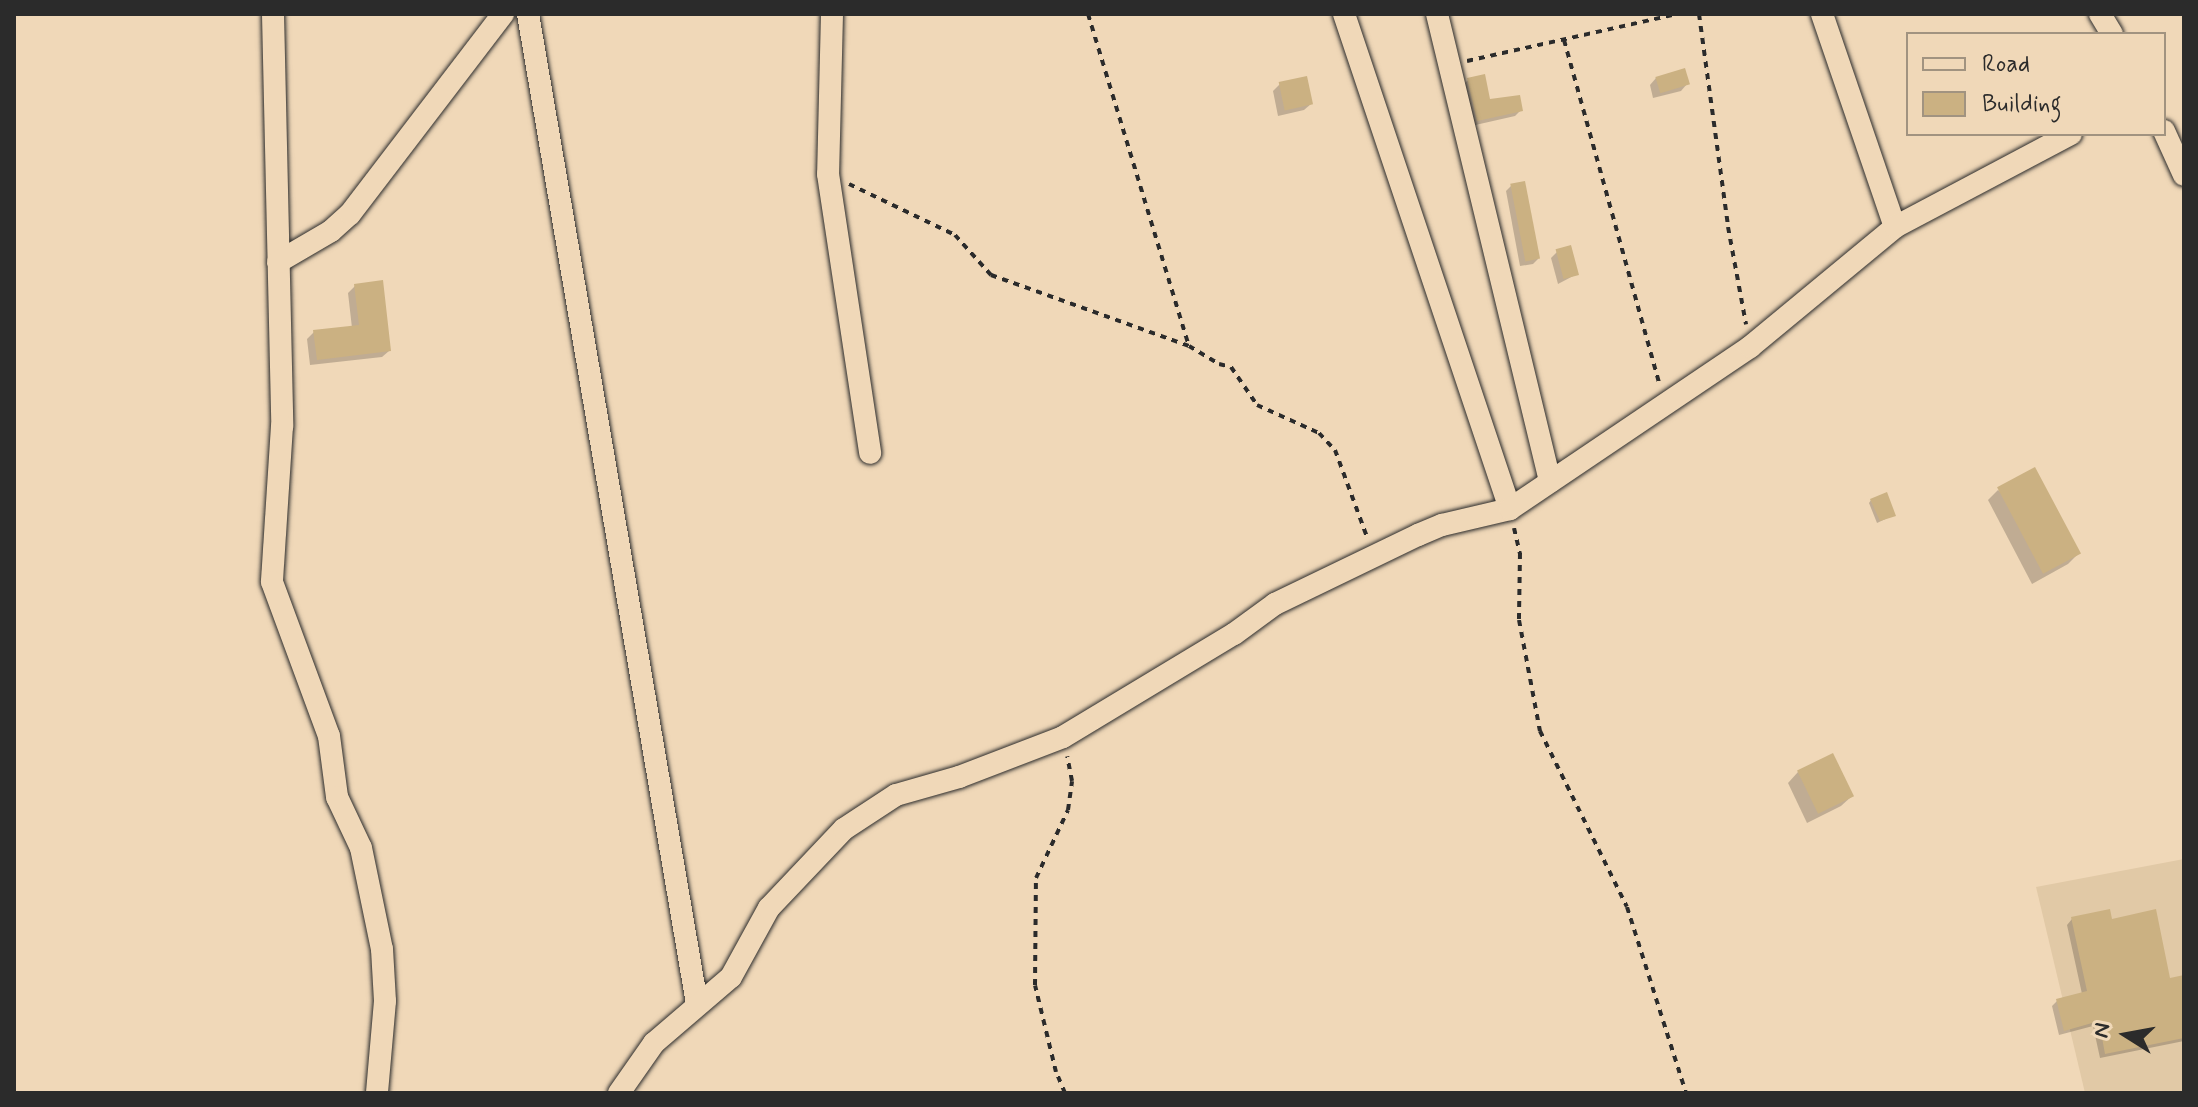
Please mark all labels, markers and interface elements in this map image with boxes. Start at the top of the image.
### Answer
legend [1906,32,2166,136]
text: Road [1982,49,2030,80]
text: Building [1982,89,2062,120]
north arrow [2086,995,2166,1075]
text: N [2087,1021,2118,1040]

